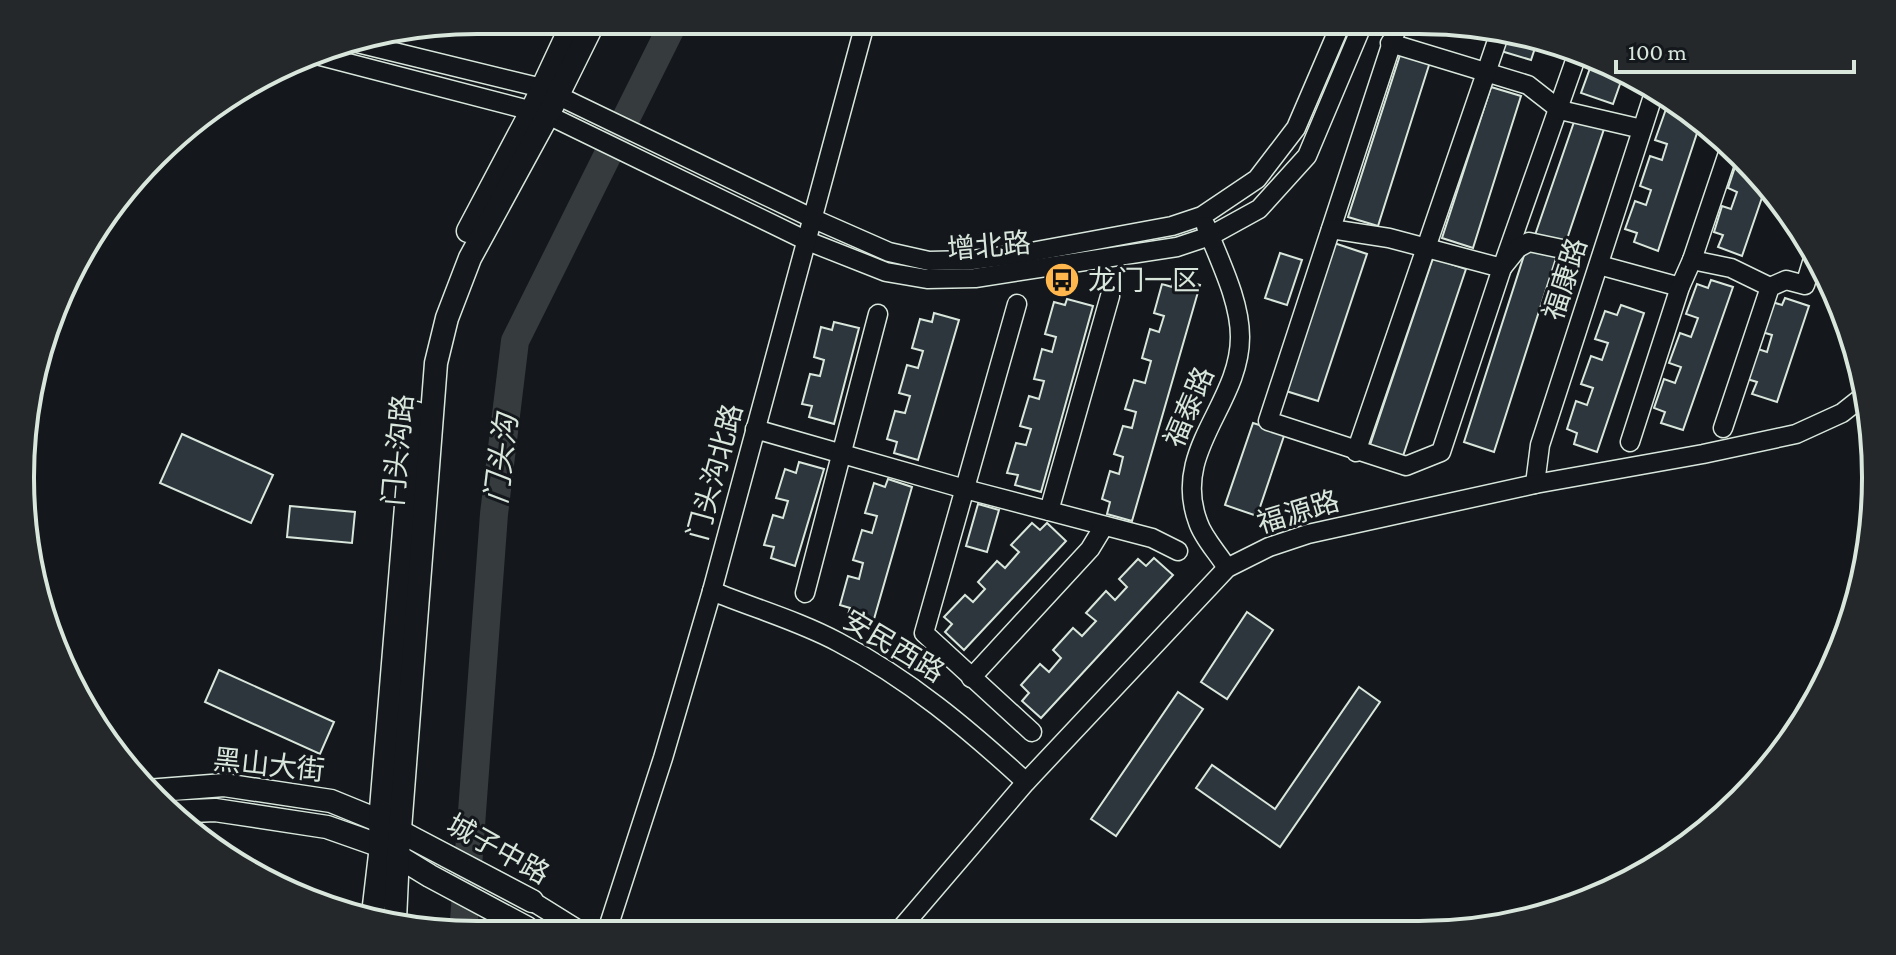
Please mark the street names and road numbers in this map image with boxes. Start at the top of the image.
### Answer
street label: 增北路 [946,227,1032,265]
street label: 福康路 [1537,234,1593,324]
street label: 福泰路 [1158,362,1220,452]
street label: 门头沟路 [378,393,418,507]
street label: 门头沟北路 [682,400,748,544]
street label: 福源路 [1253,485,1343,539]
street label: 安民西路 [838,604,950,688]
street label: 黑山大街 [212,744,326,786]
street label: 城子中路 [441,808,555,890]

